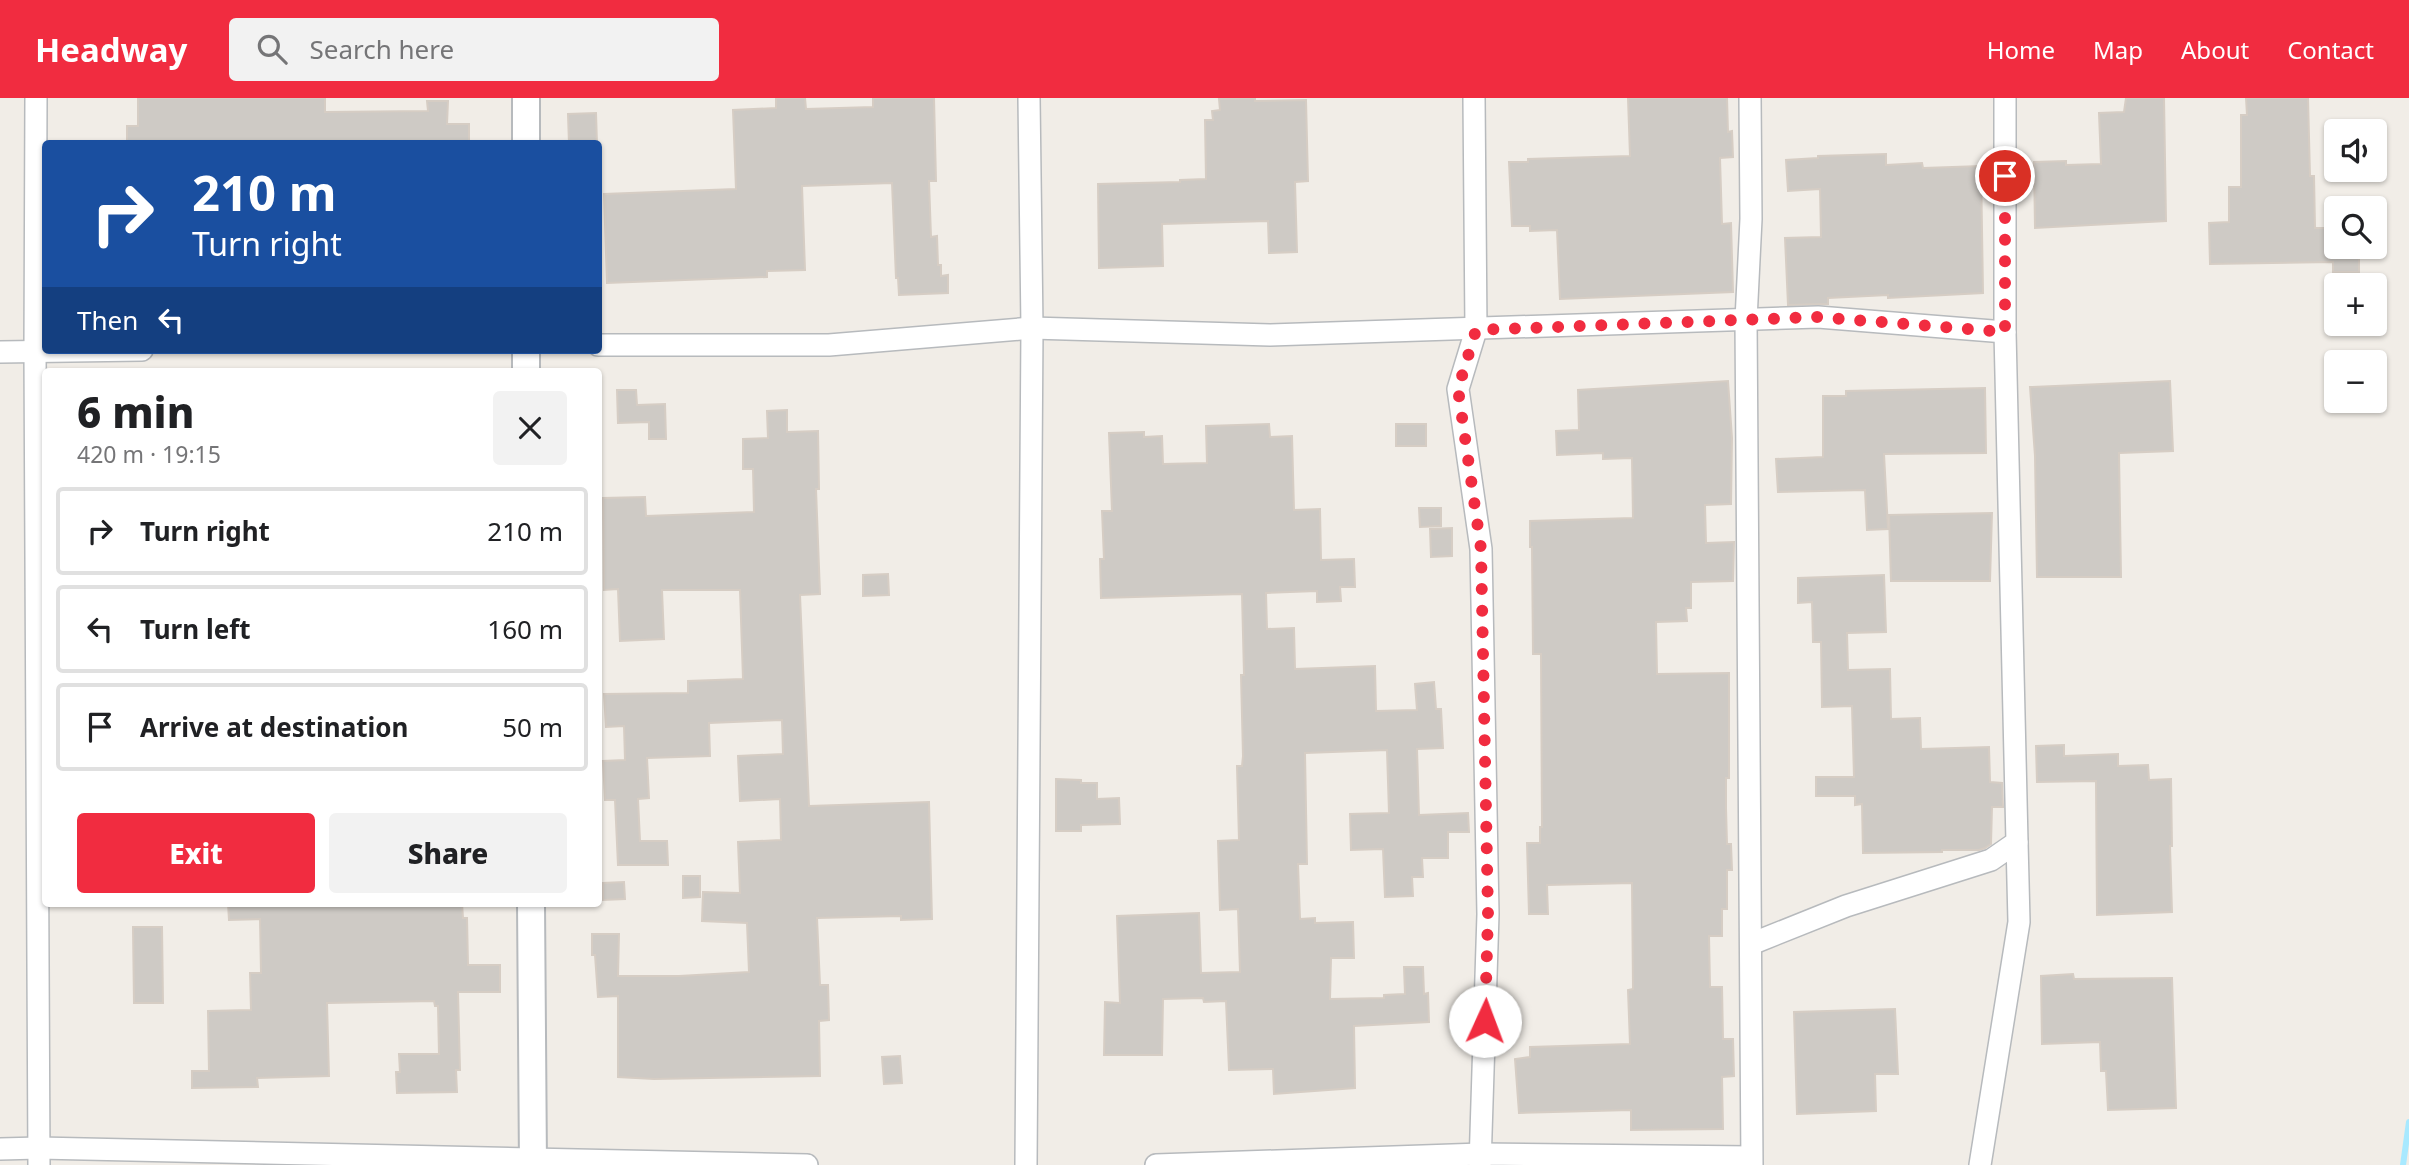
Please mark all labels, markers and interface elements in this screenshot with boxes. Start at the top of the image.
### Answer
search box [229,18,719,81]
text: Headway [35,27,187,72]
icon: search [253,30,291,68]
text: Search here [309,31,454,67]
text: Home [1987,33,2055,66]
text: Map [2093,33,2143,66]
text: About [2181,33,2249,66]
text: Contact [2287,33,2374,66]
map controls [2324,119,2387,413]
button: sound [2324,119,2387,182]
pin [1975,146,2035,206]
icon: arrive [1986,157,2024,195]
text: 210 m [192,159,337,225]
icon: right [77,168,168,259]
button: search [2324,196,2387,259]
text: Turn right [192,222,342,265]
button: + [2324,273,2387,336]
icon: left [152,301,190,339]
text: Then [77,302,138,338]
button: − [2324,350,2387,413]
text: 6 min [77,383,194,440]
button: close [493,391,567,465]
text: 420 m · 19:15 [77,438,221,470]
icon: right [81,512,119,550]
text: Turn right [140,513,270,549]
text: 210 m [487,513,563,549]
icon: left [81,610,119,648]
text: Turn left [140,611,251,647]
text: 160 m [487,611,563,647]
icon: arrive [81,708,119,746]
text: Arrive at destination [140,709,409,745]
text: 50 m [502,709,563,745]
button: Exit [77,813,315,893]
button: Share [329,813,567,893]
position arrow [1448,984,1522,1058]

